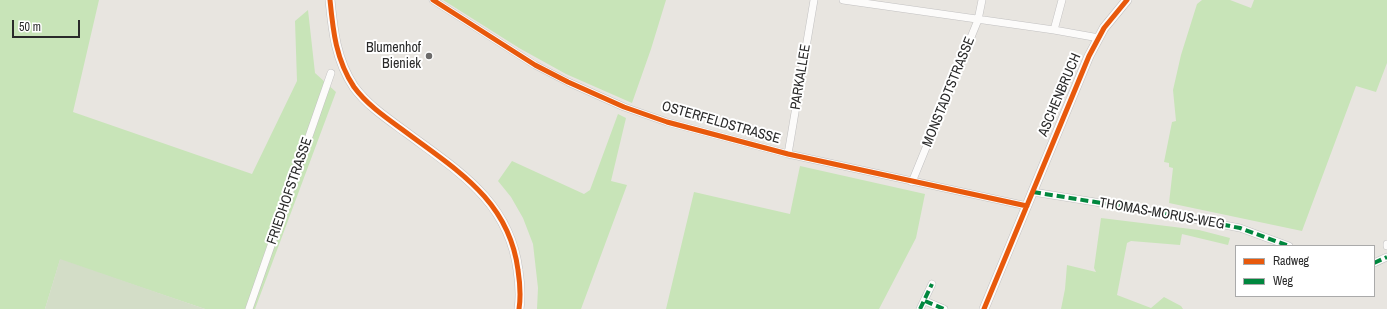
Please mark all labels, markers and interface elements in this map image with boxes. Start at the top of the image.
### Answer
scale bar [14,12,82,38]
text: 50 m [19,19,41,35]
street label: MONSTADTSTRASSE [919,35,979,149]
place label: Blumenhof Bieniek [366,40,421,72]
street label: PARKALLEE [788,43,814,111]
marker: Blumenhof Bieniek [424,51,434,61]
street label: ASCHENBRUCH [1035,51,1085,139]
street label: OSTERFELDSTRASSE [660,98,782,148]
street label: FRIEDHOFSTRASSE [264,135,316,247]
street label: THOMAS-MORUS-WEG [1098,195,1226,233]
legend [1235,245,1375,297]
text: Radweg [1273,253,1309,269]
text: Weg [1273,273,1293,289]

